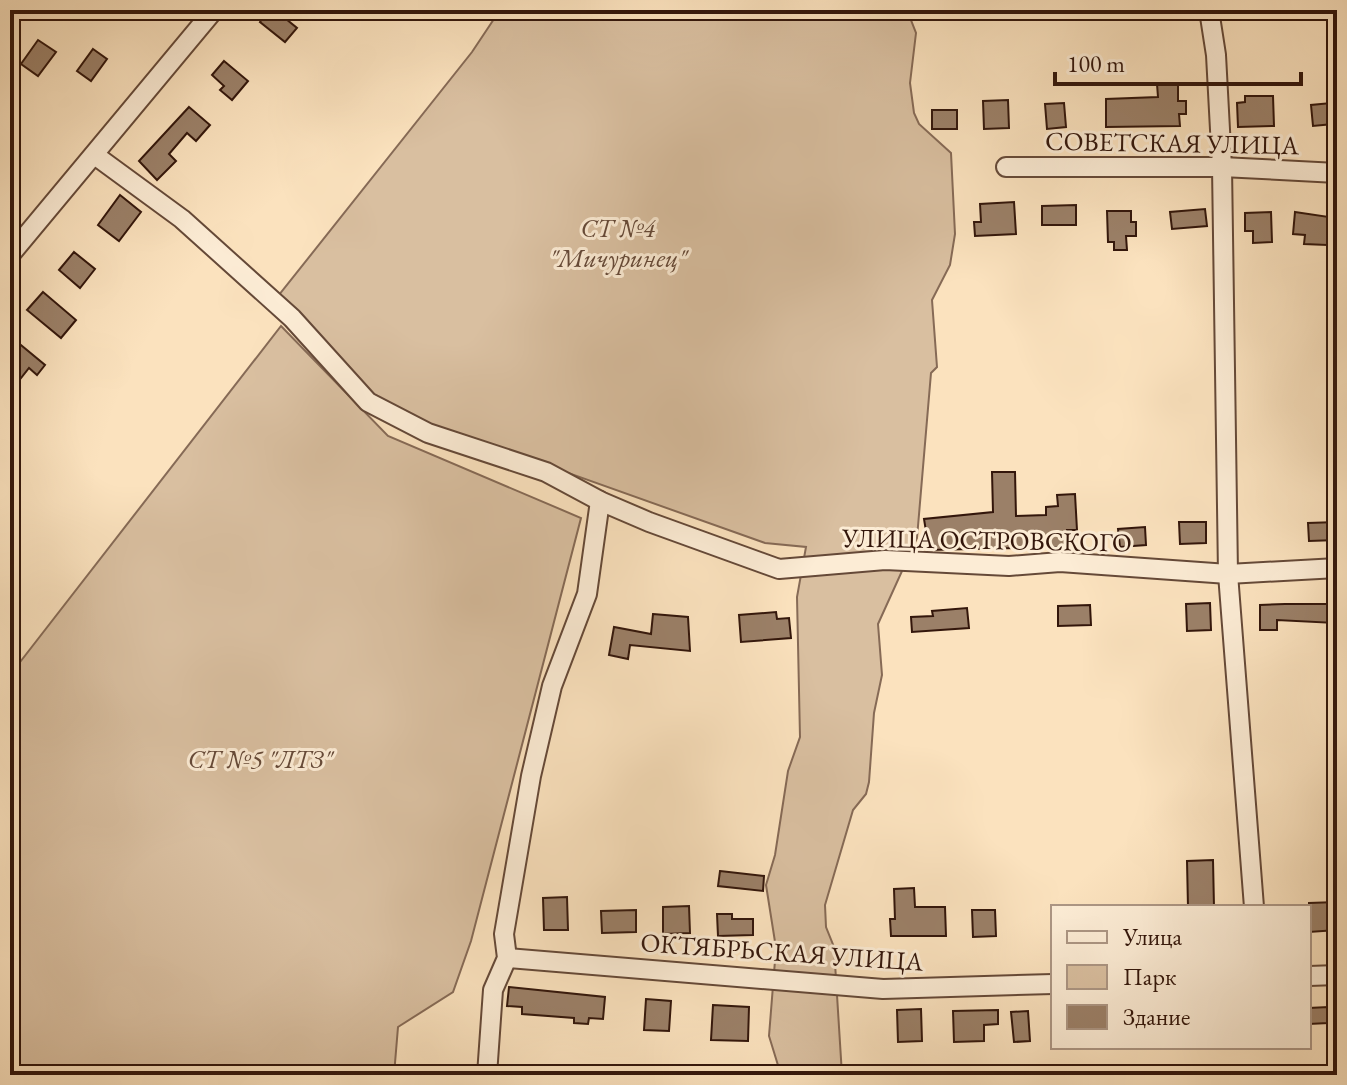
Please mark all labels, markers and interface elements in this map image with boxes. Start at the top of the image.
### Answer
scale bar [1055,36,1301,86]
text: 100 m [1067,48,1125,79]
street label: СОВЕТСКАЯ УЛИЦА [1045,124,1300,162]
park label: СТ №4 "Мичуринец" [549,211,689,275]
street label: УЛИЦА ОСТРОВСКОГО [841,520,1132,560]
park label: СТ №5 "ЛТЗ" [188,742,335,776]
legend [1051,905,1311,1049]
text: Улица [1122,921,1182,952]
street label: ОКТЯБРЬСКАЯ УЛИЦА [640,925,925,979]
text: Парк [1123,961,1177,992]
text: Здание [1123,1001,1190,1032]

